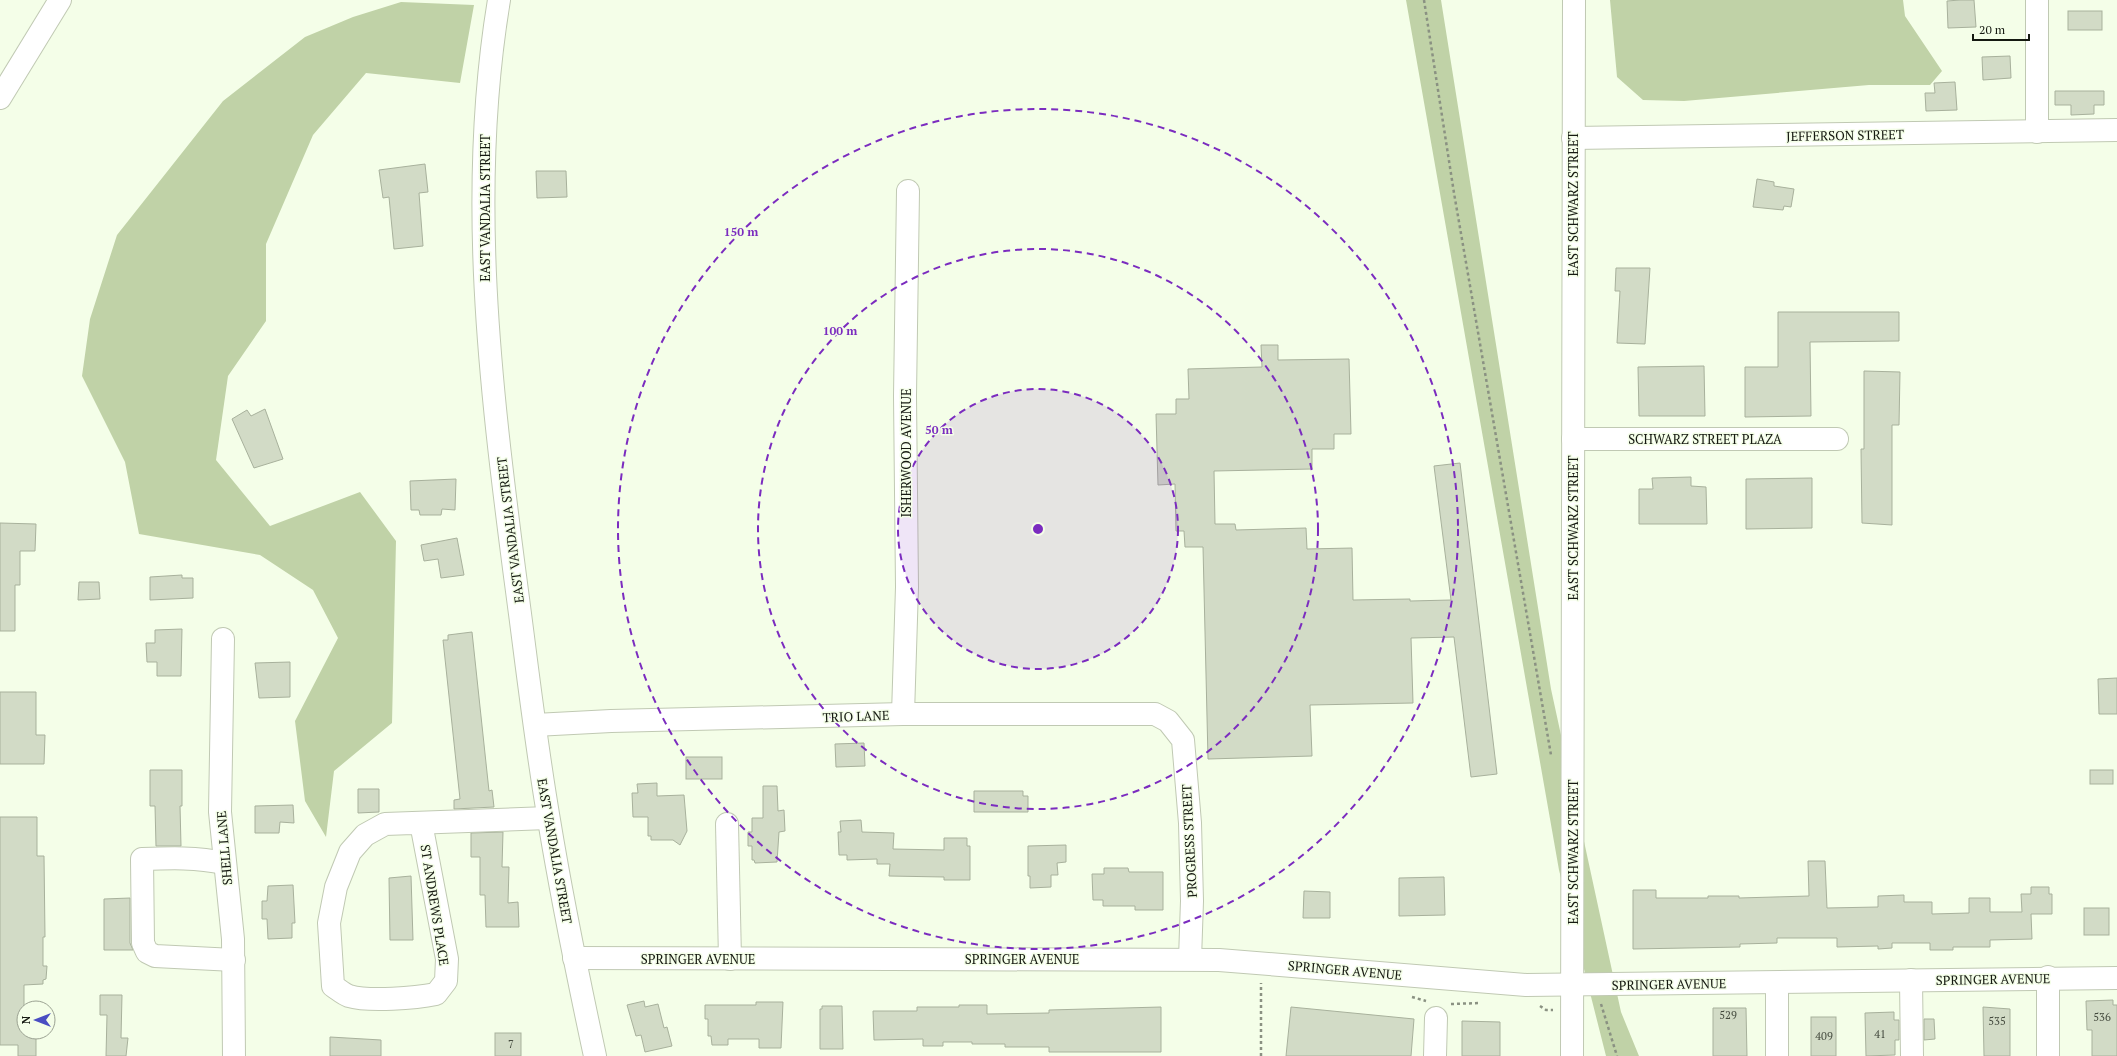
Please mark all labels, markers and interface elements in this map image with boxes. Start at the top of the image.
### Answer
scale bar [1973,16,2029,42]
text: 20 m [1979,22,2006,37]
street label: JEFFERSON STREET [1786,125,1904,145]
street label: EAST SCHWARZ STREET [1564,131,1582,277]
street label: EAST VANDALIA STREET [476,134,494,282]
text: 150 m [724,224,758,239]
text: 100 m [823,323,857,338]
street label: ISHERWOOD AVENUE [897,388,915,518]
text: 50 m [925,422,953,437]
street label: SCHWARZ STREET PLAZA [1628,430,1782,448]
street label: EAST SCHWARZ STREET [1564,455,1582,601]
street label: EAST VANDALIA STREET [492,456,528,604]
centre of rings [1031,522,1045,536]
street label: TRIO LANE [822,706,890,726]
street label: EAST VANDALIA STREET [533,777,577,925]
street label: EAST SCHWARZ STREET [1564,779,1582,925]
street label: PROGRESS STREET [1177,784,1201,898]
street label: SHELL LANE [212,810,236,886]
street label: ST ANDREWS PLACE [417,843,453,967]
street label: SPRINGER AVENUE [641,950,755,968]
street label: SPRINGER AVENUE [965,950,1079,968]
street label: SPRINGER AVENUE [1287,956,1403,984]
street label: SPRINGER AVENUE [1936,969,2050,989]
street label: SPRINGER AVENUE [1612,974,1726,994]
north arrow [16,1000,56,1040]
house number: 529 [1719,1008,1737,1022]
house number: 536 [2093,1010,2111,1024]
house number: 535 [1988,1014,2006,1028]
text: N [19,1015,33,1024]
house number: 41 [1874,1027,1886,1041]
house number: 409 [1815,1029,1833,1043]
house number: 7 [508,1037,514,1051]

